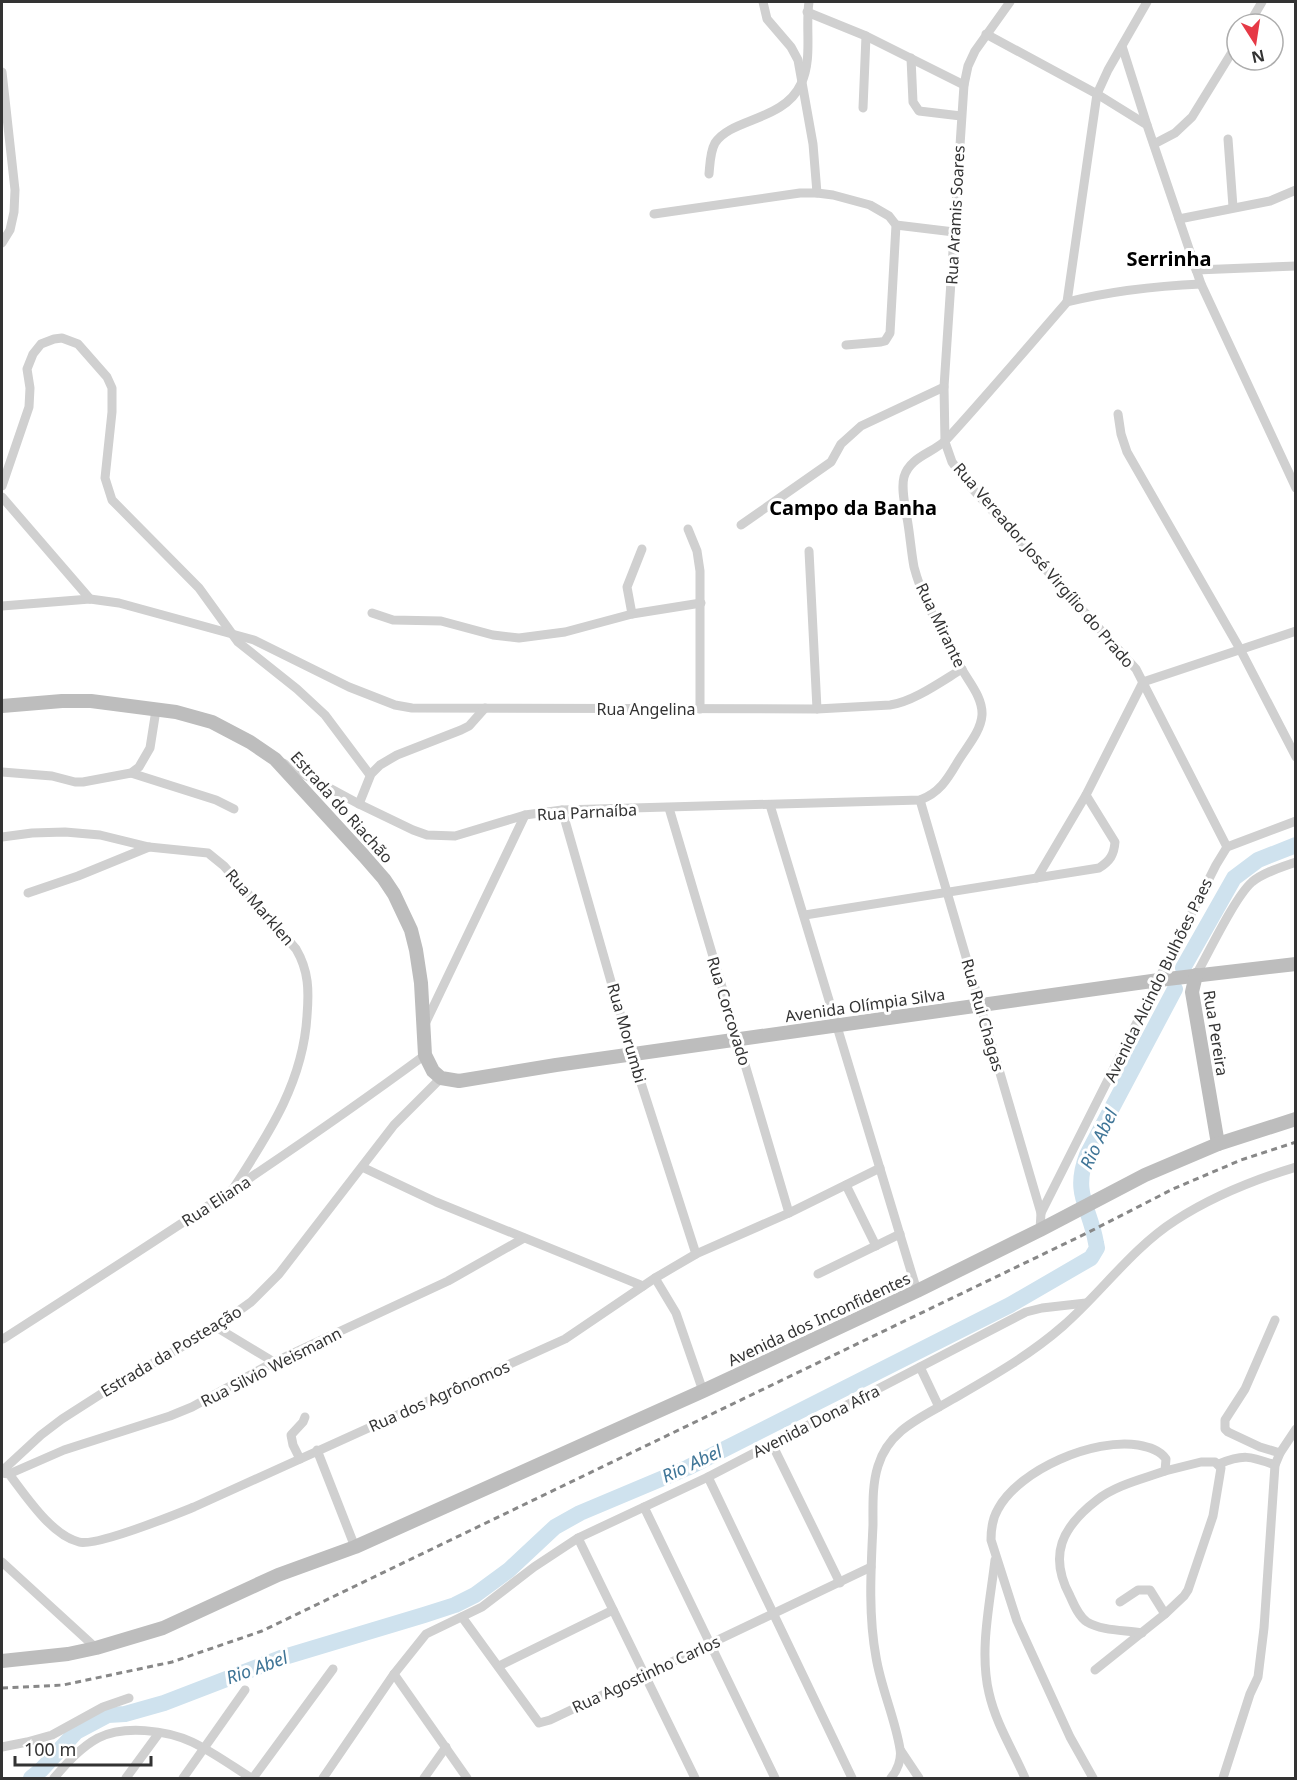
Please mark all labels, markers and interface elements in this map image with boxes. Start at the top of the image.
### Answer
north arrow [1225,12,1285,72]
text: N [1249,45,1267,69]
street label: Rua Aramis Soares [940,145,970,285]
district label: Serrinha [1127,245,1211,272]
street label: Rua Vereador José Virgílio do Prado [949,458,1139,672]
district label: Campo da Banha [769,494,937,521]
street label: Rua Mirante [911,579,971,671]
street label: Rua Angelina [596,698,696,720]
street label: Estrada do Riachão [286,746,398,868]
street label: Rua Parnaíba [536,798,638,826]
street label: Rua Marklen [221,864,299,950]
street label: Avenida Alcindo Bulhões Paes [1099,874,1217,1086]
street label: Rua Corcovado [702,954,756,1068]
street label: Rua Rui Chagas [956,956,1010,1074]
street label: Rua Morumbi [602,981,652,1085]
street label: Avenida Olímpia Silva [784,983,946,1027]
street label: Rua Pereira [1198,989,1234,1077]
water label: Rio Abel [1074,1104,1123,1173]
street label: Rua Eliana [177,1171,255,1231]
street label: Avenida dos Inconfidentes [724,1267,914,1371]
street label: Estrada da Posteação [96,1300,246,1402]
street label: Rua Silvio Weismann [197,1322,345,1412]
street label: Rua dos Agrônomos [365,1355,513,1437]
street label: Avenida Dona Afra [749,1379,883,1463]
water label: Rio Abel [658,1439,726,1487]
street label: Rua Agostinho Carlos [568,1630,724,1718]
water label: Rio Abel [223,1645,291,1689]
scale bar [15,1729,152,1767]
text: 100 m [24,1737,76,1761]

